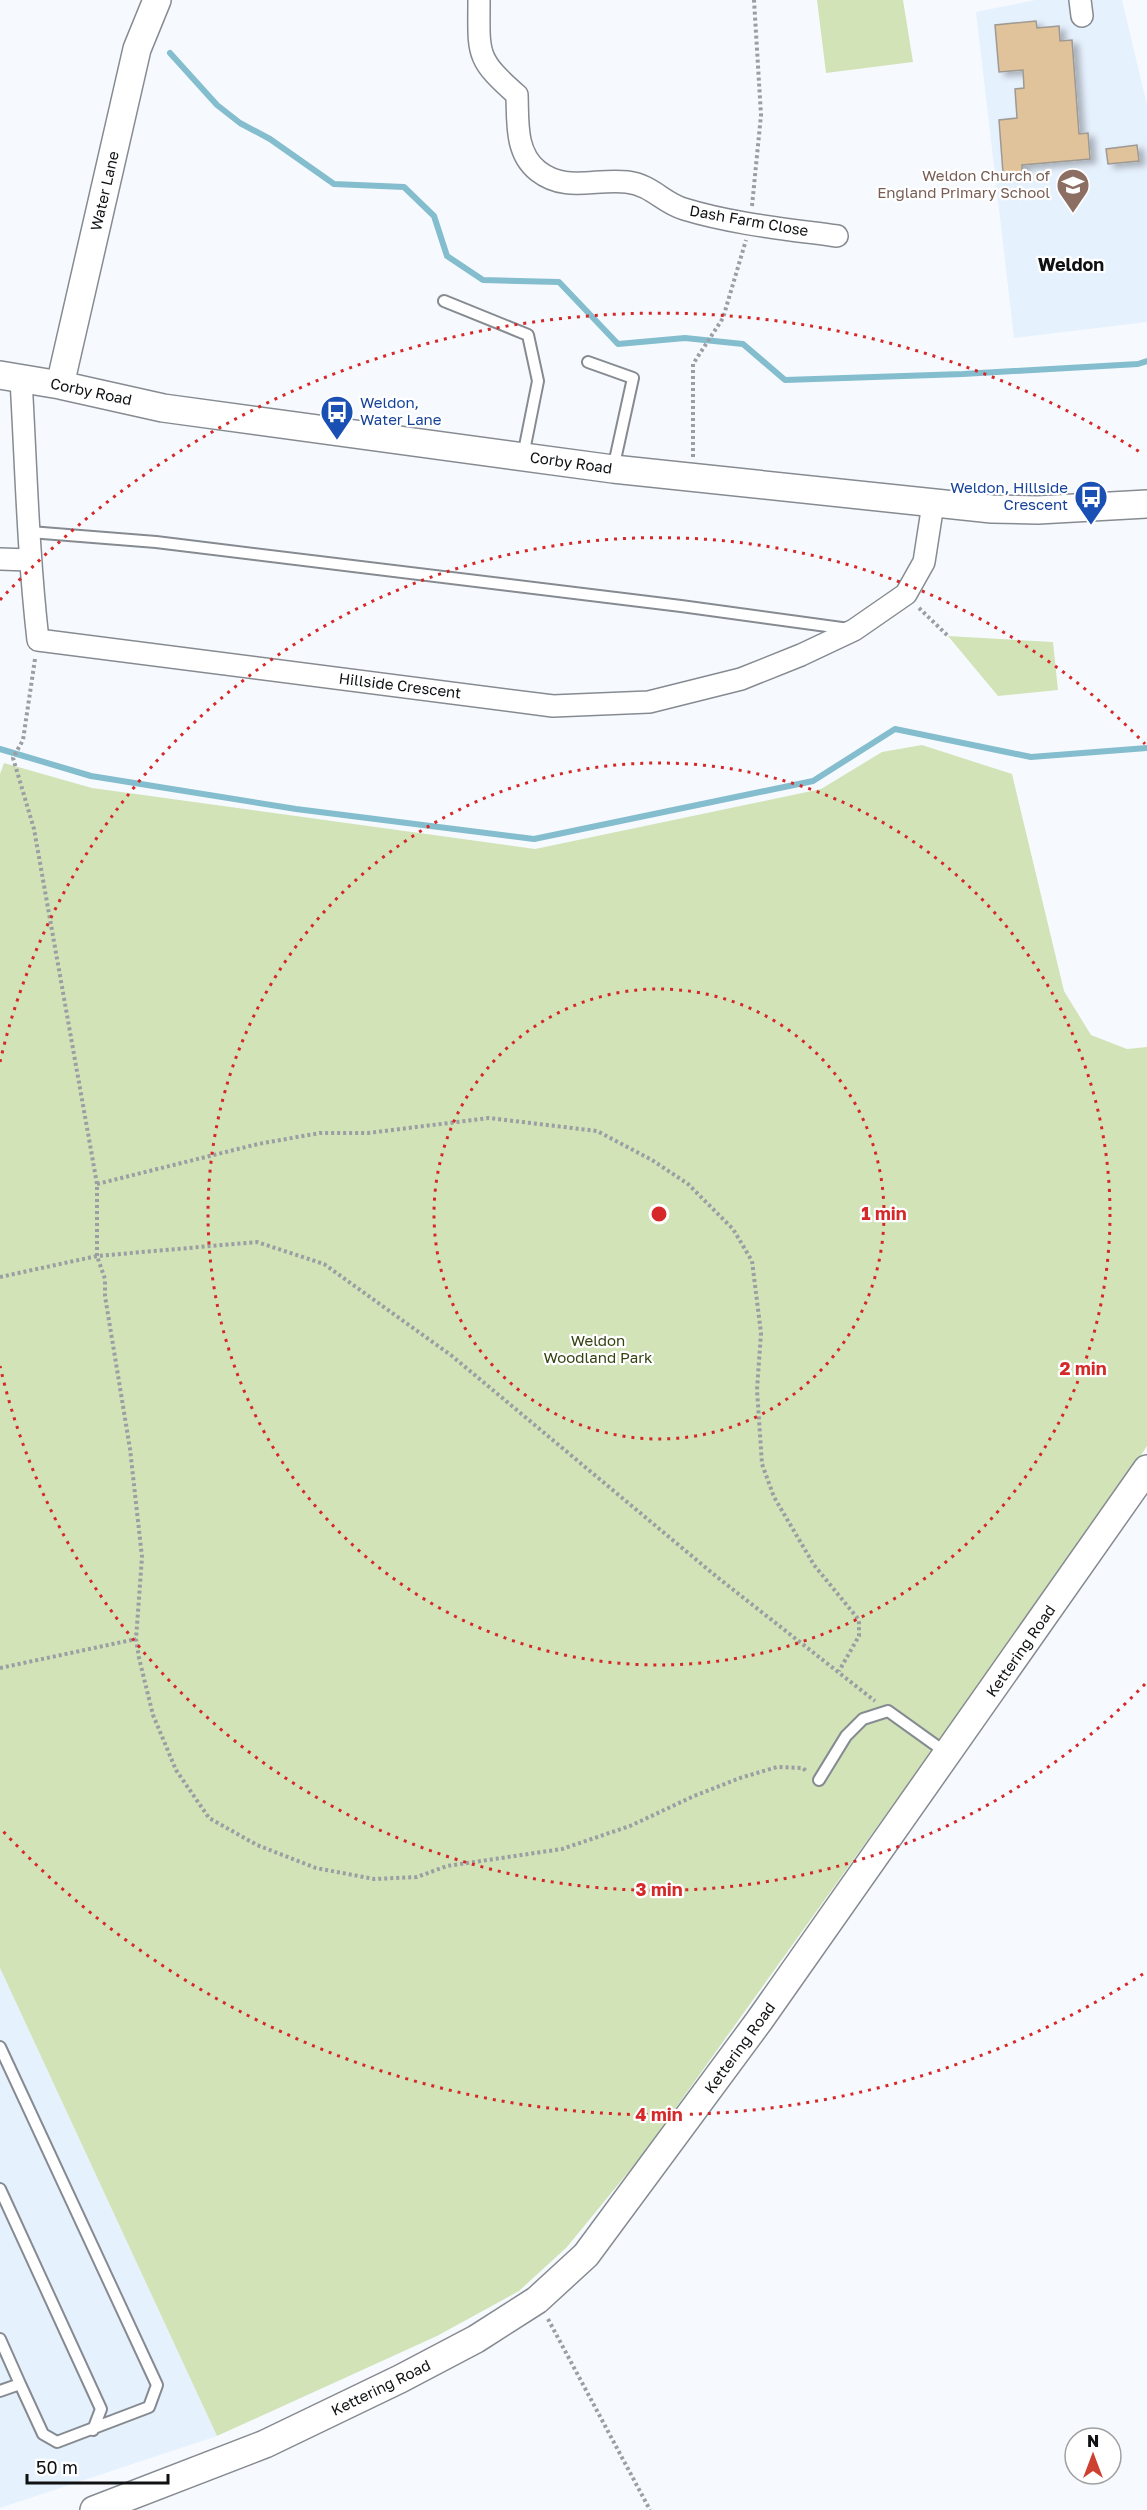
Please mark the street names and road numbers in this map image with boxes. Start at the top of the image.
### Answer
street label: Water Lane [86,149,122,233]
street label: Dash Farm Close [688,201,810,239]
street label: Corby Road [49,374,134,408]
street label: Corby Road [529,447,613,477]
street label: Hillside Crescent [338,669,462,701]
street label: Kettering Road [982,1601,1059,1700]
street label: Kettering Road [700,1998,778,2096]
street label: Kettering Road [328,2355,433,2419]

